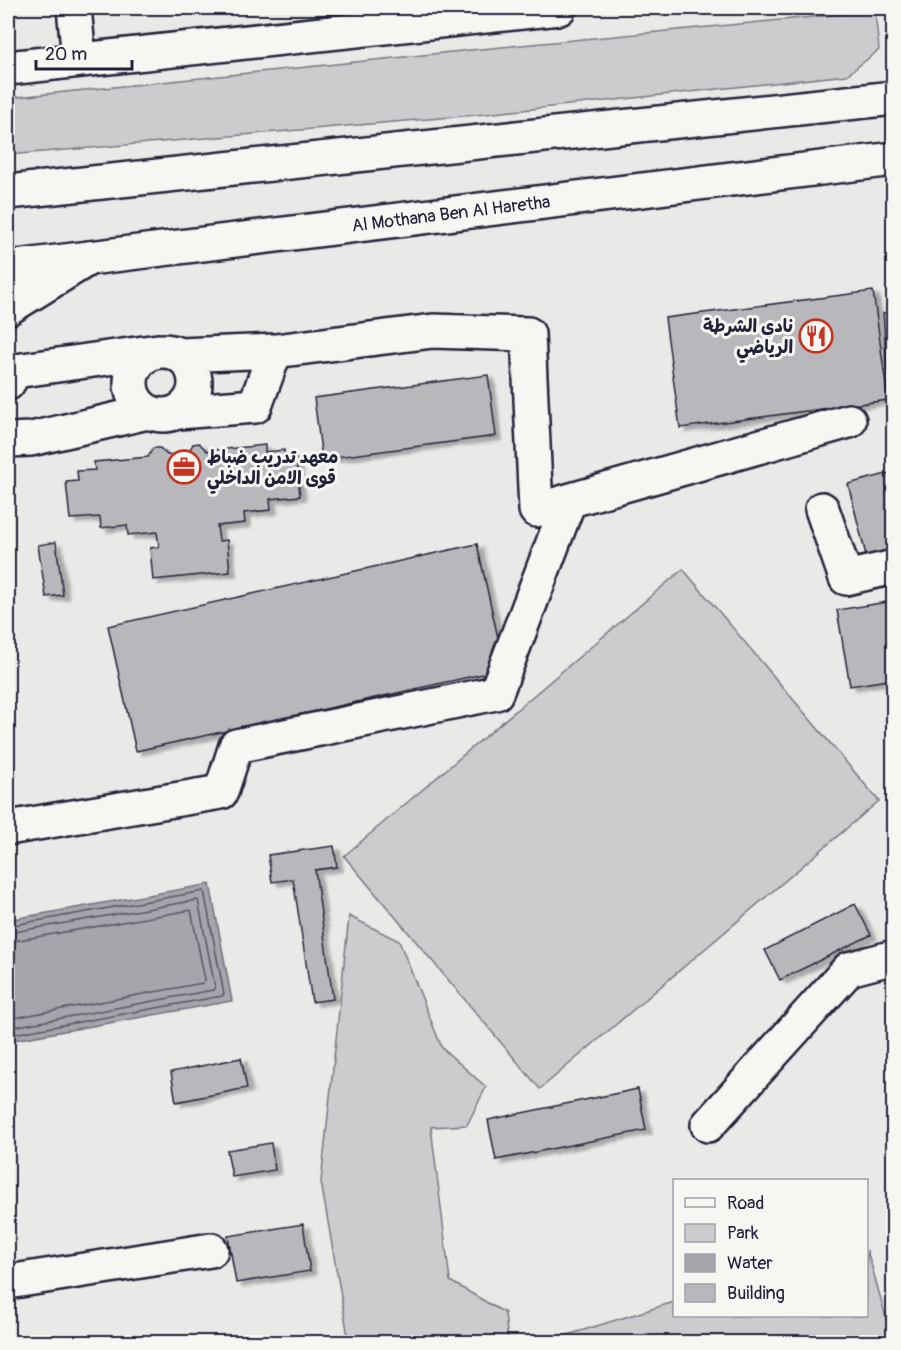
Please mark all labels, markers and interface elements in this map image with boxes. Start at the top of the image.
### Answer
scale bar [36,33,132,71]
text: 20 m [45,43,87,66]
street label: Al Mothana Ben Al Haretha [350,190,552,238]
place label: نادي الشرطة الرياضي [703,315,793,363]
restaurant icon: نادي الشرطة الرياضي [798,318,834,354]
place label: معهد تدريب ضباط قوى الامن الداخلي [207,446,338,494]
office icon: معهد تدريب ضباط قوى الامن الداخلي [166,449,202,485]
legend [673,1179,868,1317]
text: Road [727,1192,764,1215]
text: Park [727,1222,759,1245]
text: Water [727,1252,773,1275]
text: Building [727,1282,785,1305]

